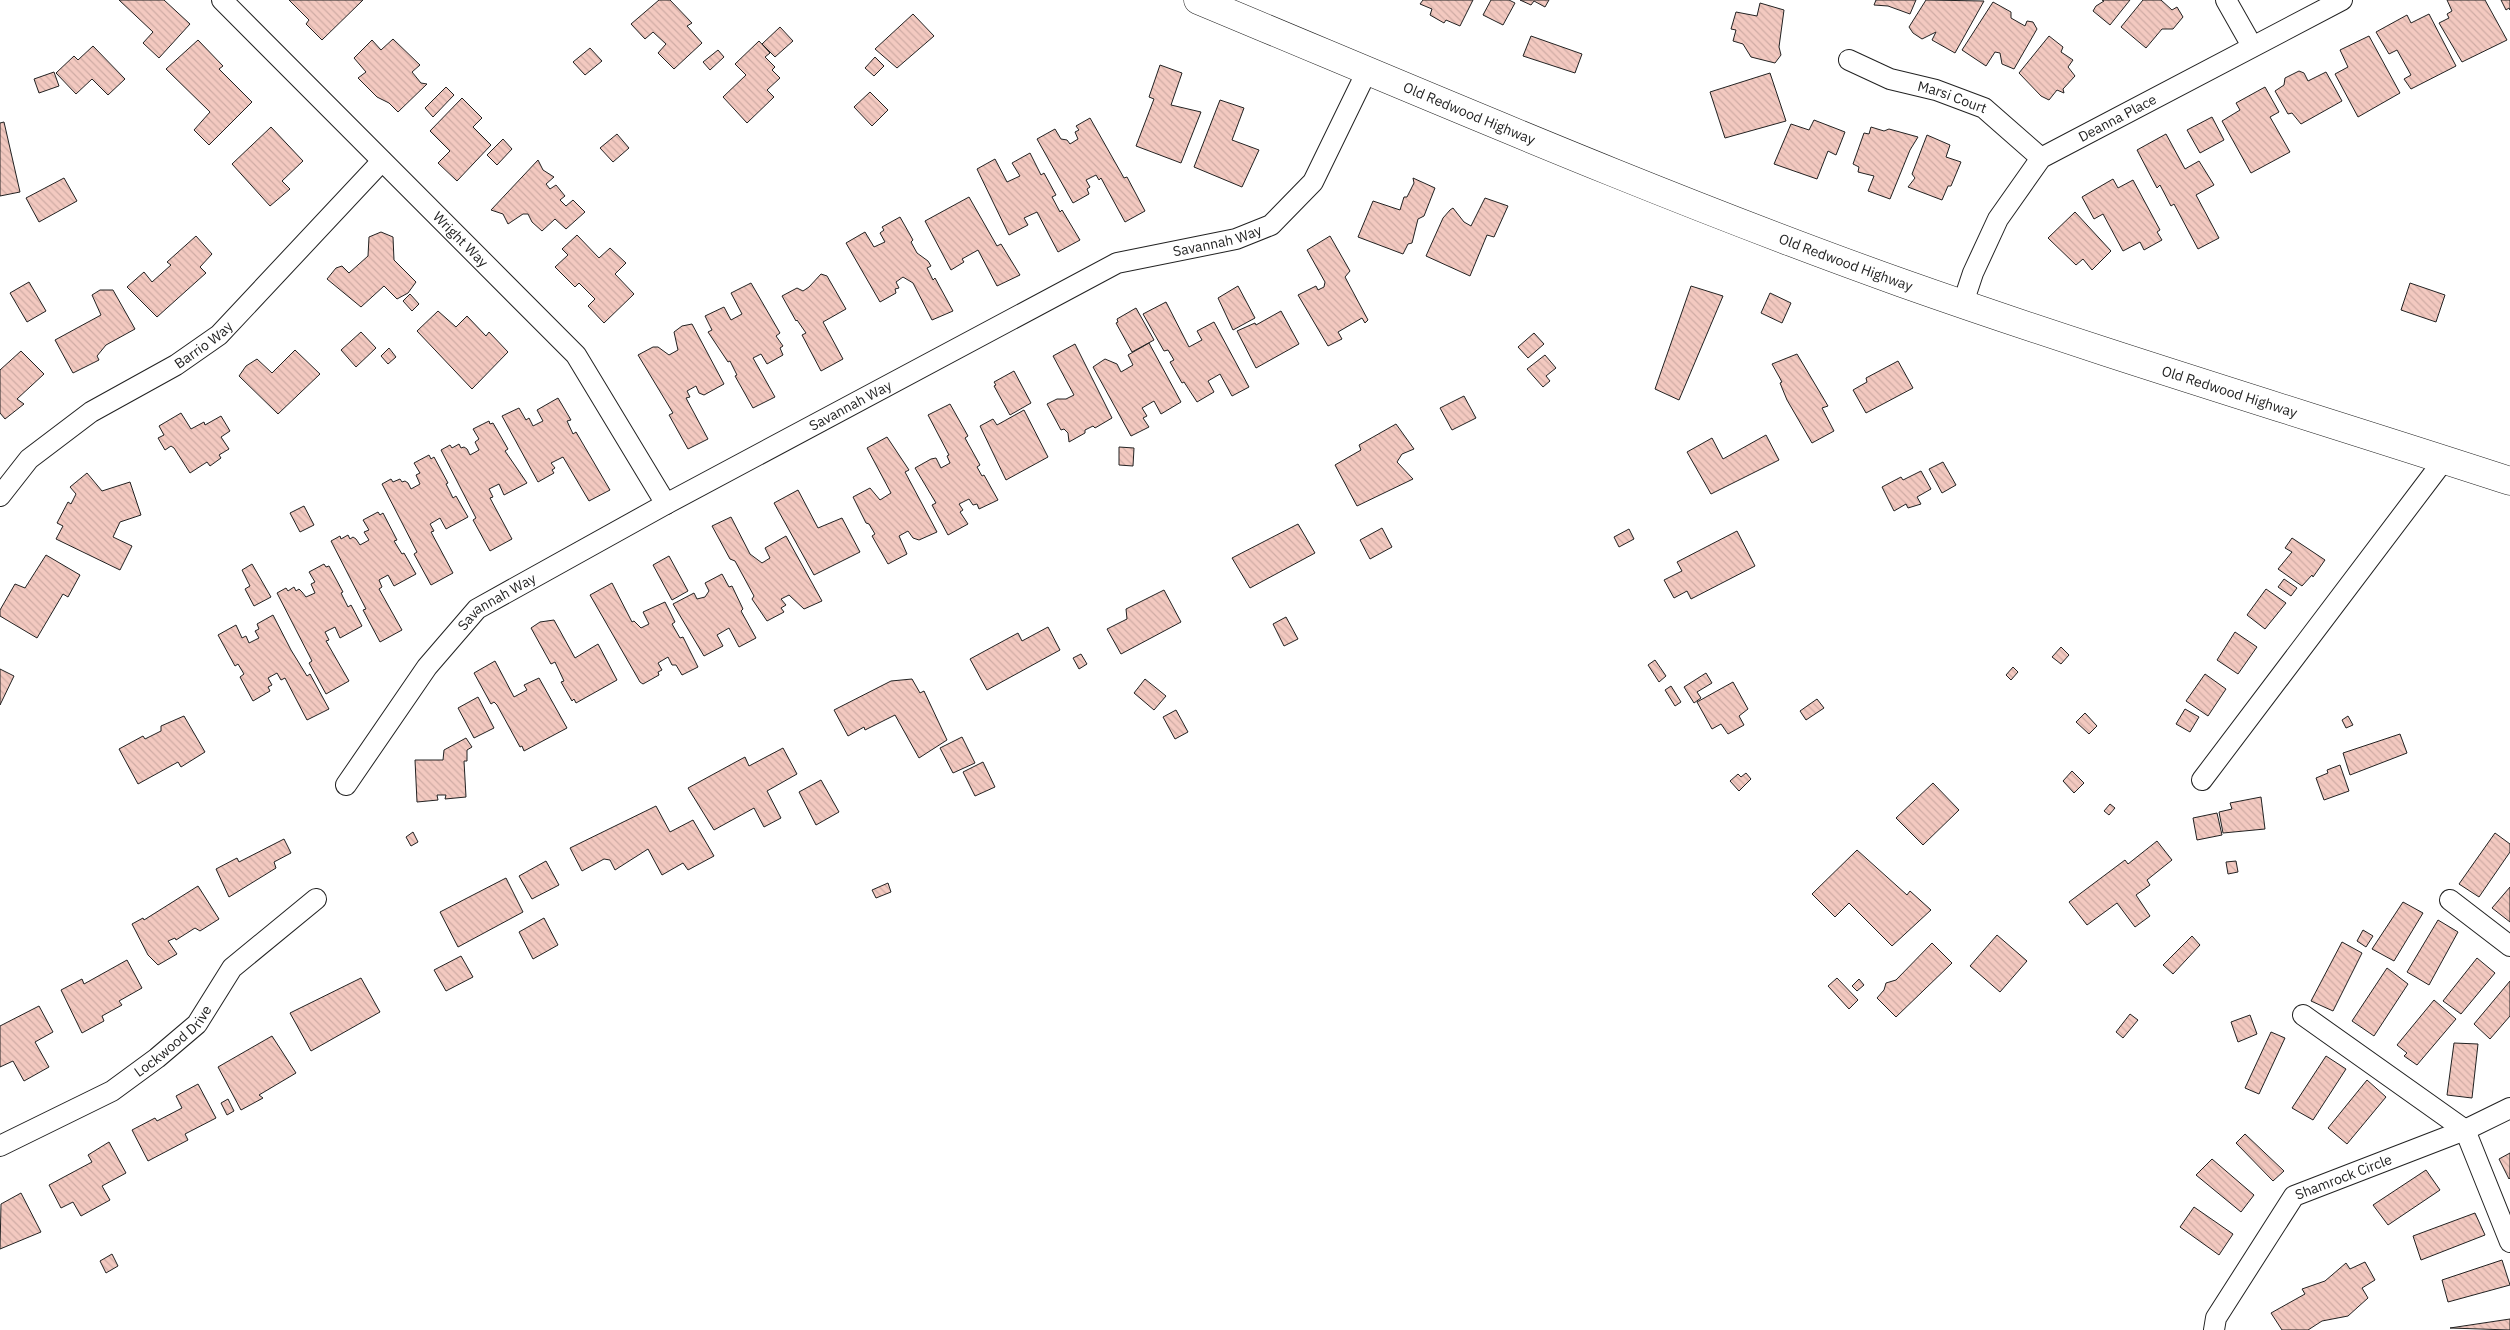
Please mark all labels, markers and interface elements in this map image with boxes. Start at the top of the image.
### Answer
street label: Marsi Court [1916,77,1989,117]
street label: Old Redwood Highway [1401,78,1538,149]
street label: Deanna Place [2075,90,2160,146]
street label: Wright Way [429,208,492,271]
street label: Savannah Way [1171,221,1264,261]
street label: Old Redwood Highway [1776,229,1915,295]
street label: Barrio Way [171,317,236,372]
street label: Old Redwood Highway [2160,362,2300,422]
street label: Savannah Way [806,376,895,435]
street label: Savannah Way [454,569,539,634]
street label: Lockwood Drive [130,1001,216,1081]
street label: Shamrock Circle [2293,1150,2395,1204]

